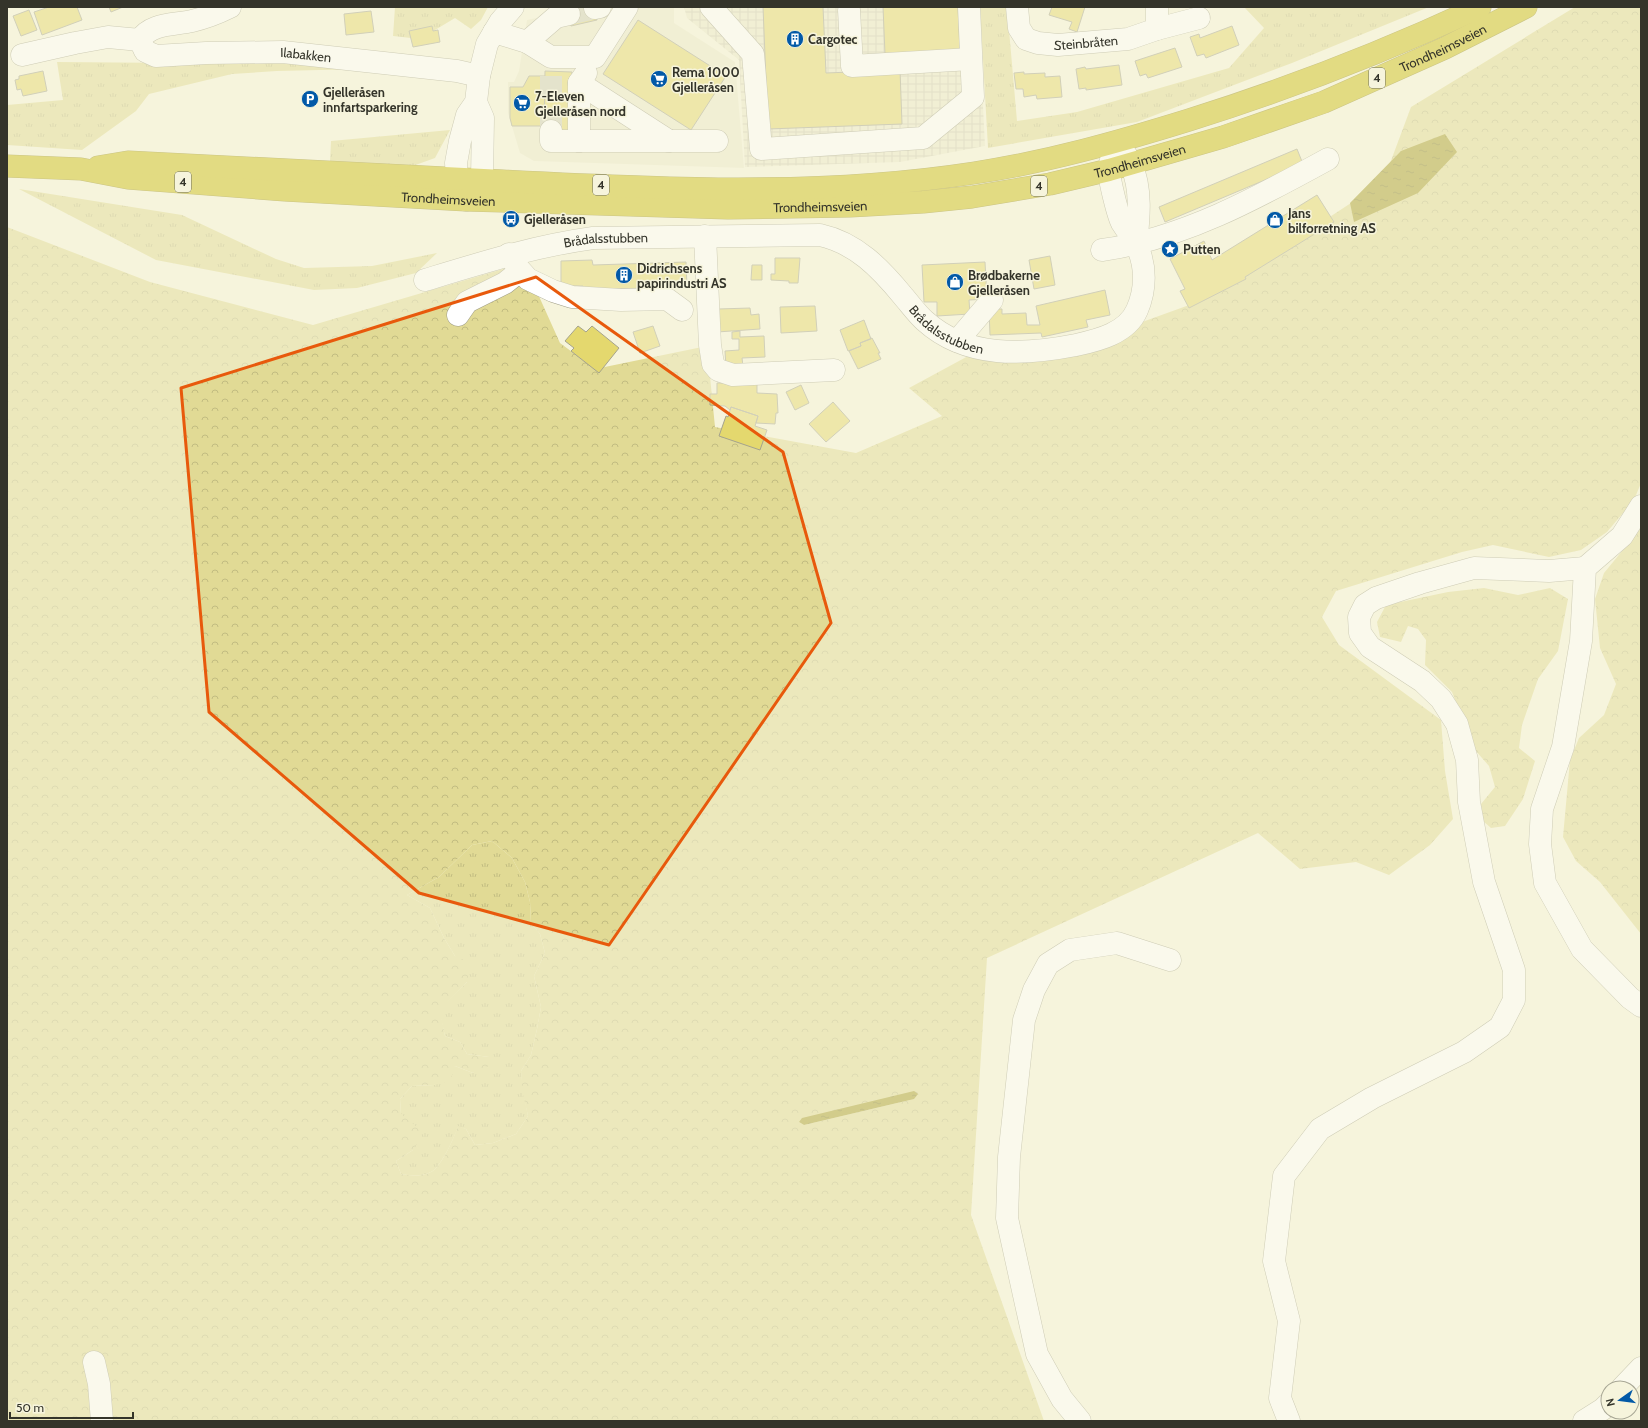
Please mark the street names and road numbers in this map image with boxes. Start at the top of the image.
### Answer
street label: Trondheimsveien [1397,20,1489,75]
street label: Steinbråten [1053,32,1119,53]
street label: Ilabakken [280,44,332,65]
road number: 4 [1369,68,1385,88]
street label: Trondheimsveien [1093,140,1187,181]
road number: 4 [175,172,191,192]
road number: 4 [593,175,609,195]
road number: 4 [1031,176,1047,196]
street label: Trondheimsveien [401,188,496,209]
street label: Trondheimsveien [773,197,868,215]
street label: Brådalsstubben [562,229,648,251]
street label: Brådalsstubben [906,302,985,357]

